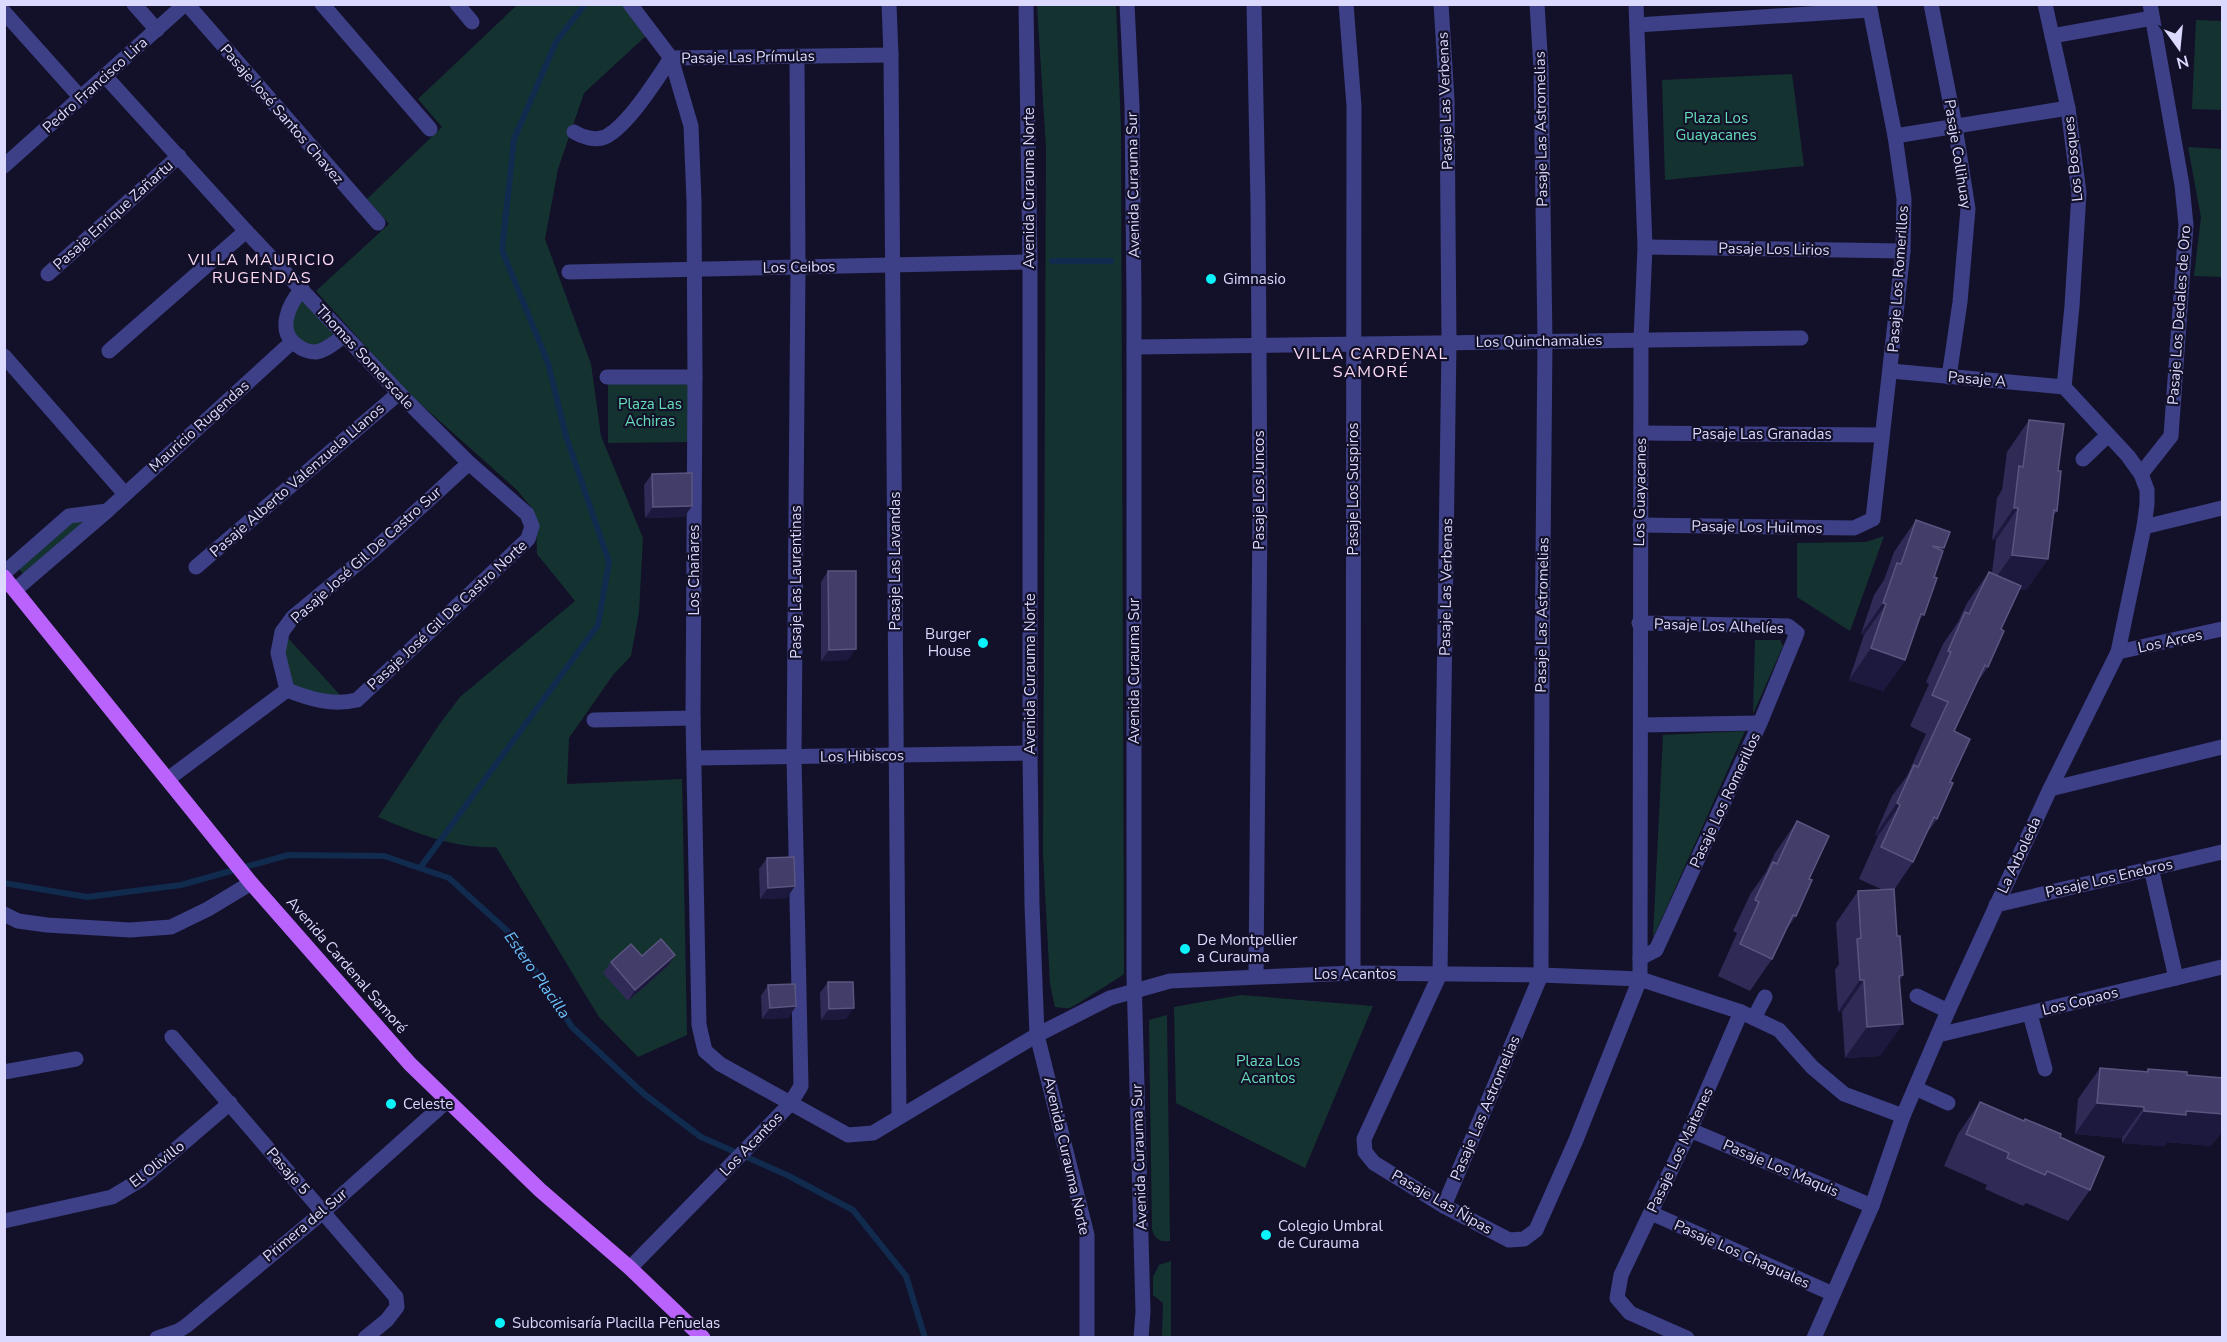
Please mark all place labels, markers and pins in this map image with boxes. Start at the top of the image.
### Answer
place label: Gimnasio [1223,269,1286,289]
marker: Gimnasio [1204,272,1218,286]
place label: Burger House [925,624,972,661]
marker: Burger House [976,636,990,650]
place label: De Montpellier a Curauma [1197,930,1298,967]
marker: De Montpellier a Curauma [1178,942,1192,956]
place label: Celeste [403,1094,453,1114]
marker: Celeste [384,1097,398,1111]
place label: Colegio Umbral de Curauma [1278,1216,1383,1253]
marker: Colegio Umbral de Curauma [1259,1228,1273,1242]
place label: Subcomisaría Placilla Peñuelas [512,1313,720,1333]
marker: Subcomisaría Placilla Peñuelas [493,1316,507,1330]

